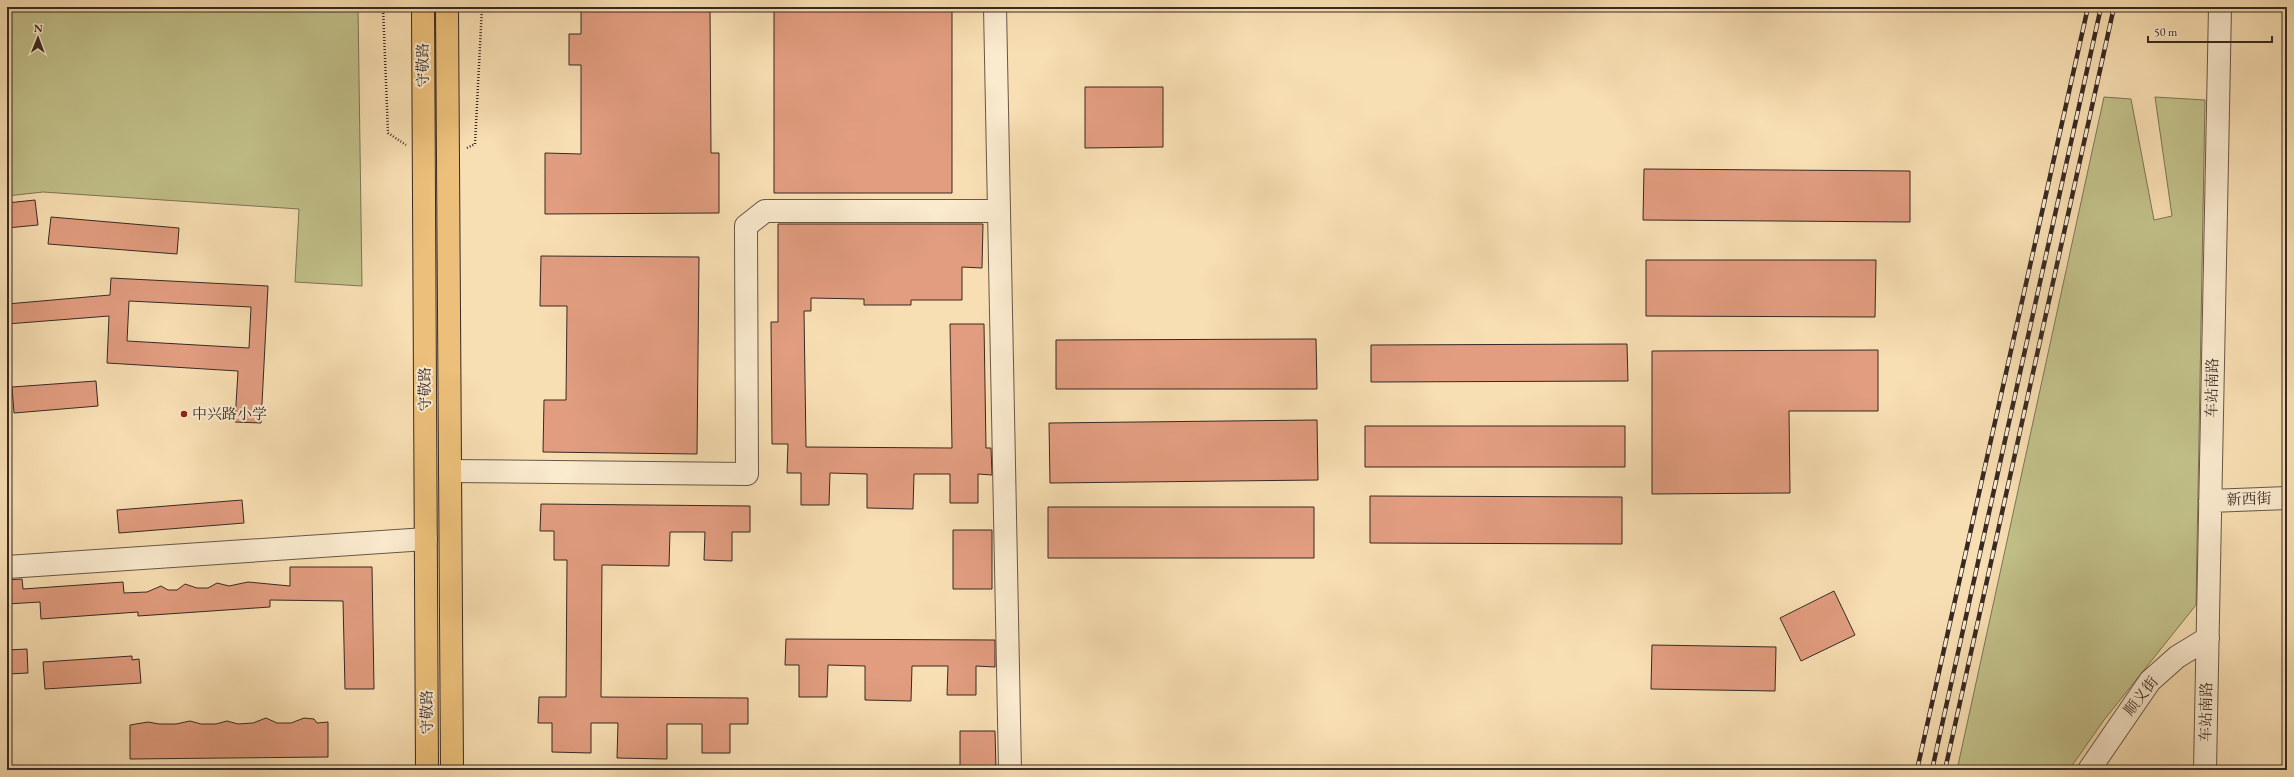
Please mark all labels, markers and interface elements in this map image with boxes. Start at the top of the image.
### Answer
north arrow [18,18,58,58]
scale bar [2148,18,2272,44]
text: N [34,21,43,35]
text: 50 m [2154,24,2178,40]
street label: 守敬路 [413,42,432,88]
street label: 车站南路 [2201,358,2222,418]
street label: 守敬路 [415,366,434,412]
place label: 中兴路小学 [192,404,267,423]
marker: 中兴路小学 [179,409,189,419]
street label: 新西街 [2226,488,2272,509]
street label: 顺义街 [2119,672,2162,719]
street label: 车站南路 [2195,682,2216,742]
street label: 守敬路 [417,689,436,735]

